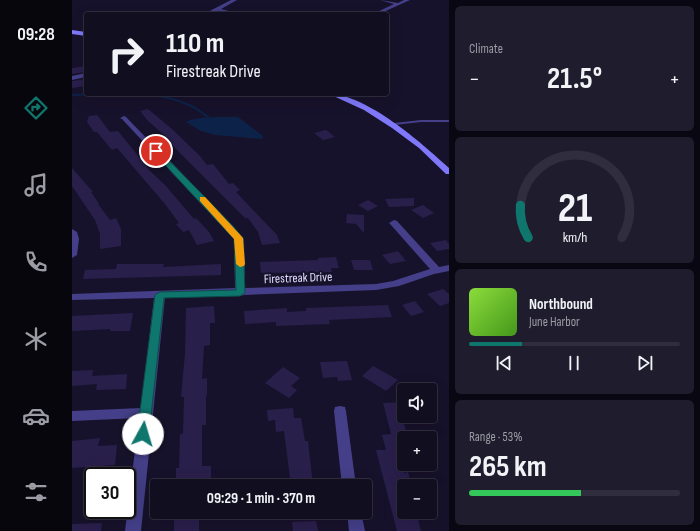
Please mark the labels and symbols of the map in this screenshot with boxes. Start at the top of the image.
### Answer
pin [139,134,173,168]
street label: Firestreak Drive [264,269,332,287]
position arrow [122,413,164,455]
speed limit sign: 30 [84,467,136,519]

